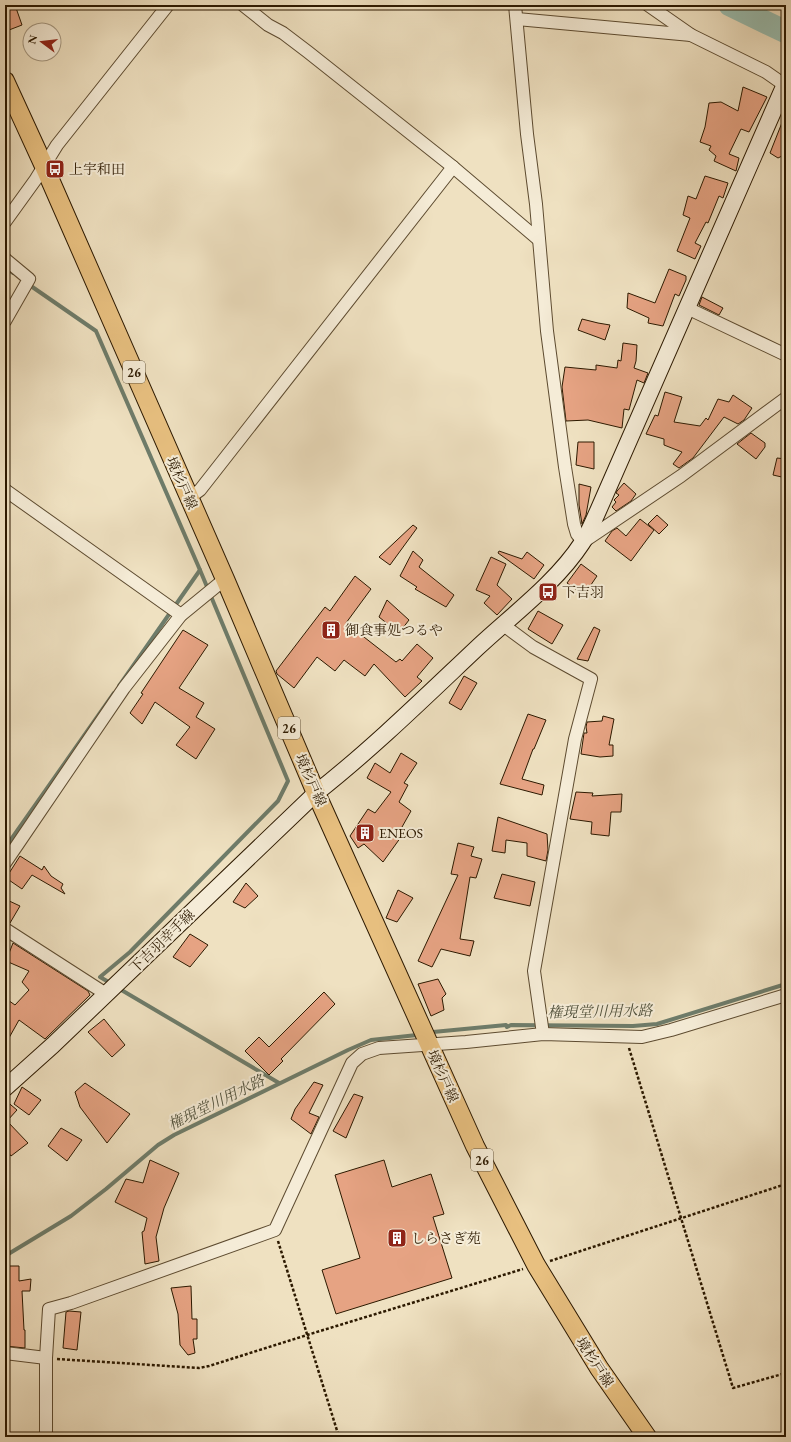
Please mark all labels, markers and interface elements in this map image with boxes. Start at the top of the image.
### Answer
north arrow [22,22,62,62]
text: N [24,33,40,46]
bus stop icon: 上宇和田 [44,158,66,180]
place label: 上宇和田 [69,160,125,178]
road number: 26 [123,361,145,383]
street label: 境杉戸線 [162,454,202,512]
bus stop icon: 下吉羽 [537,581,559,603]
place label: 下吉羽 [562,583,604,601]
building icon: 御食事処つるや [320,619,342,641]
place label: 御食事処つるや [345,621,443,639]
road number: 26 [278,717,300,739]
street label: 境杉戸線 [291,751,331,809]
building icon: ENEOS [354,822,376,844]
place label: ENEOS [379,824,423,842]
street label: 下吉羽幸手線 [126,905,198,977]
water label: 権現堂川用水路 [547,1001,654,1021]
street label: 境杉戸線 [423,1047,463,1105]
water label: 権現堂川用水路 [165,1070,268,1134]
road number: 26 [471,1149,493,1171]
building icon: しらさぎ苑 [386,1227,408,1249]
place label: しらさぎ苑 [411,1229,481,1247]
street label: 境杉戸線 [572,1334,618,1390]

